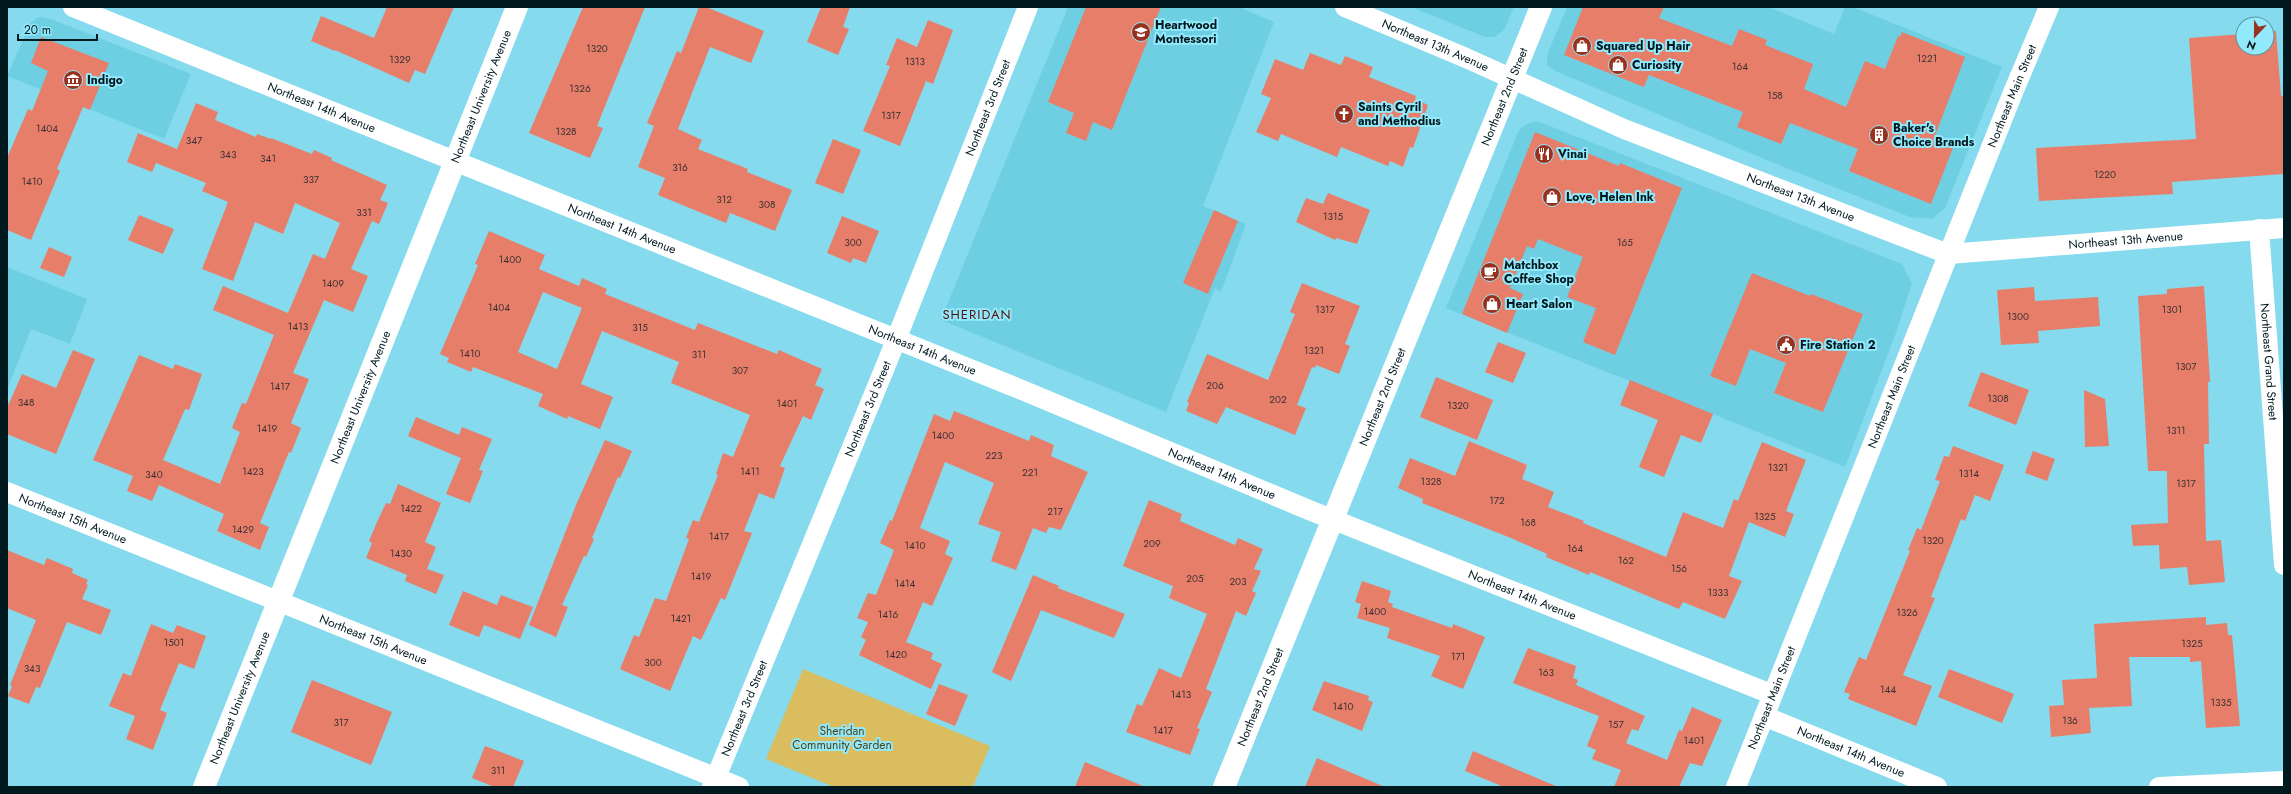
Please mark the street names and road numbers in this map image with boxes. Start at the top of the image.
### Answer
street label: Northeast 13th Avenue [1379,14,1492,76]
street label: Northeast University Avenue [446,27,516,166]
street label: Northeast Main Street [1983,42,2041,150]
street label: Northeast 2nd Street [1476,45,1533,149]
street label: Northeast 3rd Street [961,57,1015,159]
street label: Northeast 14th Avenue [265,77,378,137]
street label: Northeast 13th Avenue [1744,168,1858,226]
street label: Northeast 14th Avenue [565,199,679,258]
street label: Northeast 13th Avenue [2068,227,2184,254]
street label: Northeast Grand Street [2256,303,2282,421]
street label: Northeast 14th Avenue [866,320,979,380]
street label: Northeast University Avenue [326,328,395,466]
street label: Northeast Main Street [1863,342,1920,451]
street label: Northeast 2nd Street [1354,345,1411,449]
street label: Northeast 3rd Street [840,358,896,460]
street label: Northeast 14th Avenue [1165,443,1278,504]
street label: Northeast 15th Avenue [16,489,130,548]
street label: Northeast 14th Avenue [1465,565,1579,625]
street label: Northeast 15th Avenue [317,610,430,669]
street label: Northeast University Avenue [205,629,275,767]
street label: Northeast Main Street [1743,643,1800,752]
street label: Northeast 2nd Street [1232,645,1289,749]
street label: Northeast 3rd Street [717,658,772,759]
street label: Northeast 14th Avenue [1794,721,1908,782]

